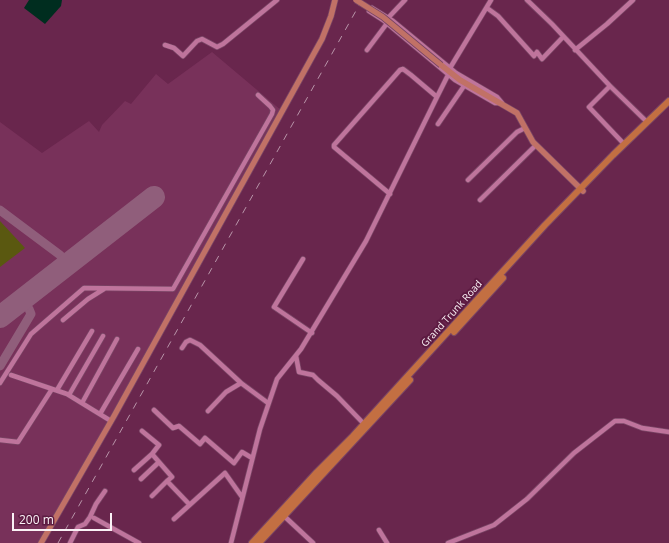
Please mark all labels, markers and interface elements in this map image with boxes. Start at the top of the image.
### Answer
street label: Grand Trunk Road [419,278,485,350]
scale bar [14,505,114,531]
text: 200 m [19,511,54,528]

